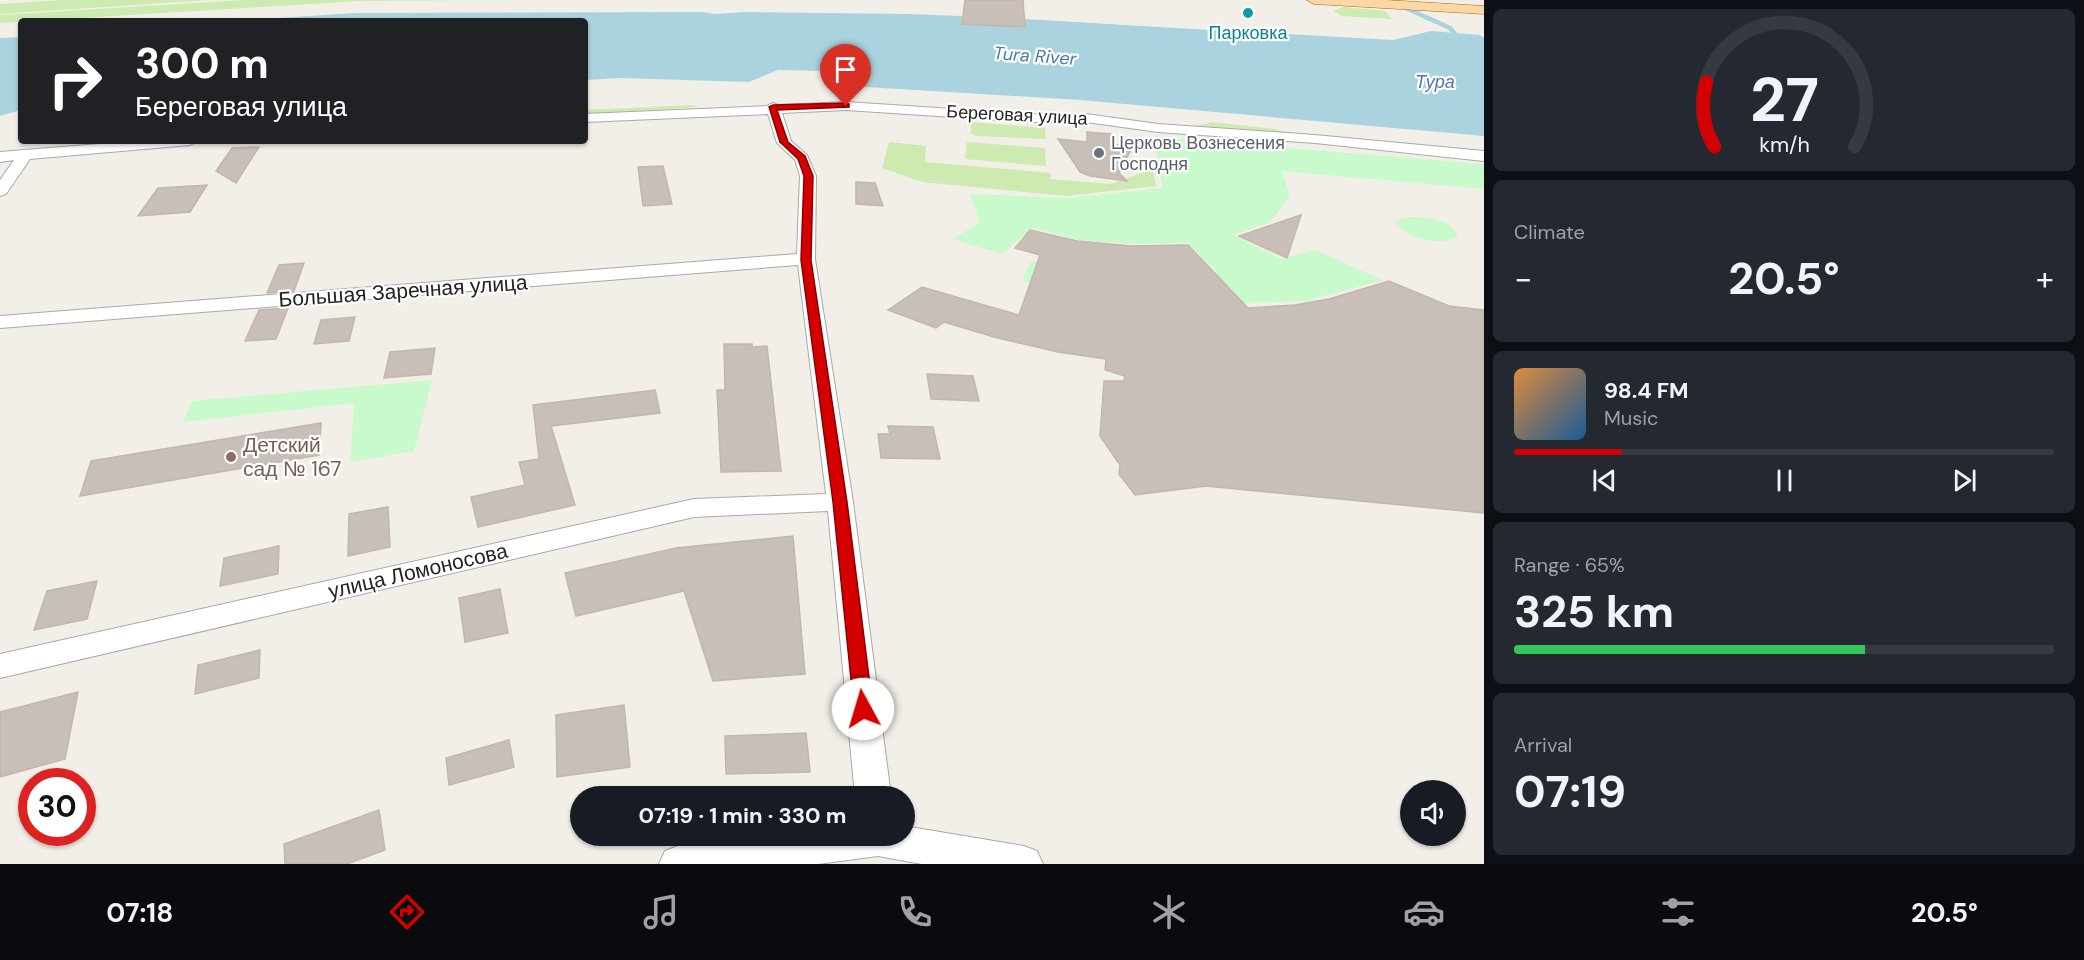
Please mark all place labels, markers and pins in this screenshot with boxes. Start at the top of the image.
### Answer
marker: Парковка [1241,6,1255,20]
place label: Парковка [1209,21,1288,45]
pin [820,44,871,106]
place label: Церковь Вознесения Господня [1111,131,1285,176]
marker: Церковь Вознесения Господня [1092,146,1106,160]
place label: Детский сад № 167 [243,431,342,483]
marker: Детский сад № 167 [224,450,238,464]

